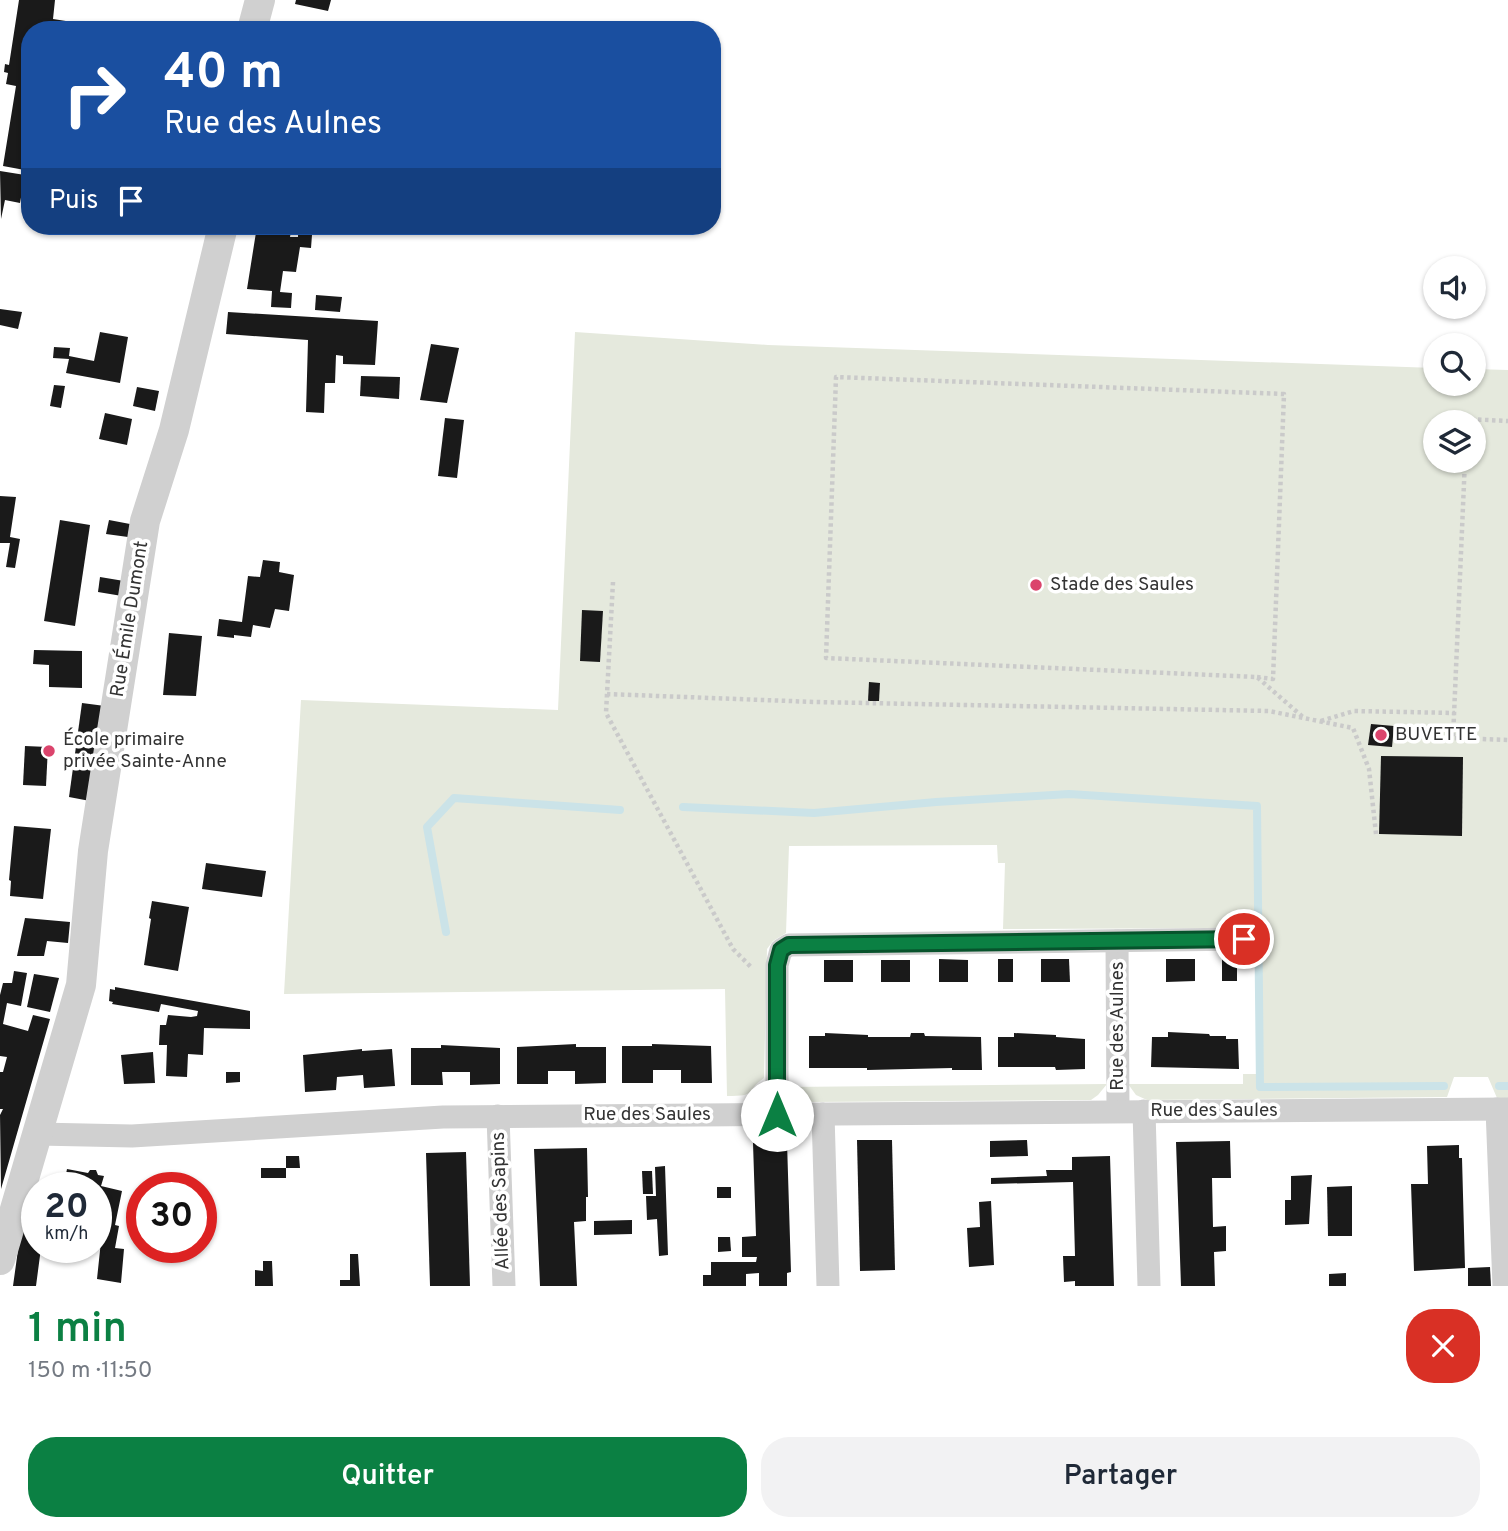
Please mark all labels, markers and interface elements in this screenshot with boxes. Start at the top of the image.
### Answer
text: 40 m [164,44,283,106]
icon: right [49,49,140,140]
text: Rue des Aulnes [164,105,382,145]
icon: arrive [112,182,150,220]
text: Puis [49,185,98,218]
map controls [1423,256,1486,473]
button: sound [1423,256,1486,319]
button: search [1423,333,1486,396]
button: layers [1423,410,1486,473]
street label: Rue Émile Dumont [105,539,154,699]
place label: Stade des Saules [1050,573,1194,597]
marker: Stade des Saules [1028,577,1044,593]
place label: BUVETTE [1395,723,1477,747]
place label: École primaire privée Sainte-Anne [63,727,227,774]
marker: BUVETTE [1373,727,1389,743]
marker: École primaire privée Sainte-Anne [41,743,57,759]
pin [1214,909,1274,969]
icon: arrive [1225,920,1263,958]
street label: Rue des Aulnes [1106,961,1130,1091]
position arrow [740,1078,814,1152]
street label: Rue des Saules [1150,1099,1278,1123]
street label: Rue des Saules [583,1103,711,1127]
street label: Allée des Sapins [487,1131,515,1271]
speed limit sign: 30 [126,1172,217,1263]
text: 20 [44,1186,89,1230]
text: km/h [45,1223,88,1246]
text: 1 min [28,1304,127,1357]
button: close [1406,1309,1480,1383]
text: 150 m · 11:50 [28,1357,153,1386]
button: Quitter [28,1437,747,1517]
button: Partager [761,1437,1480,1517]

